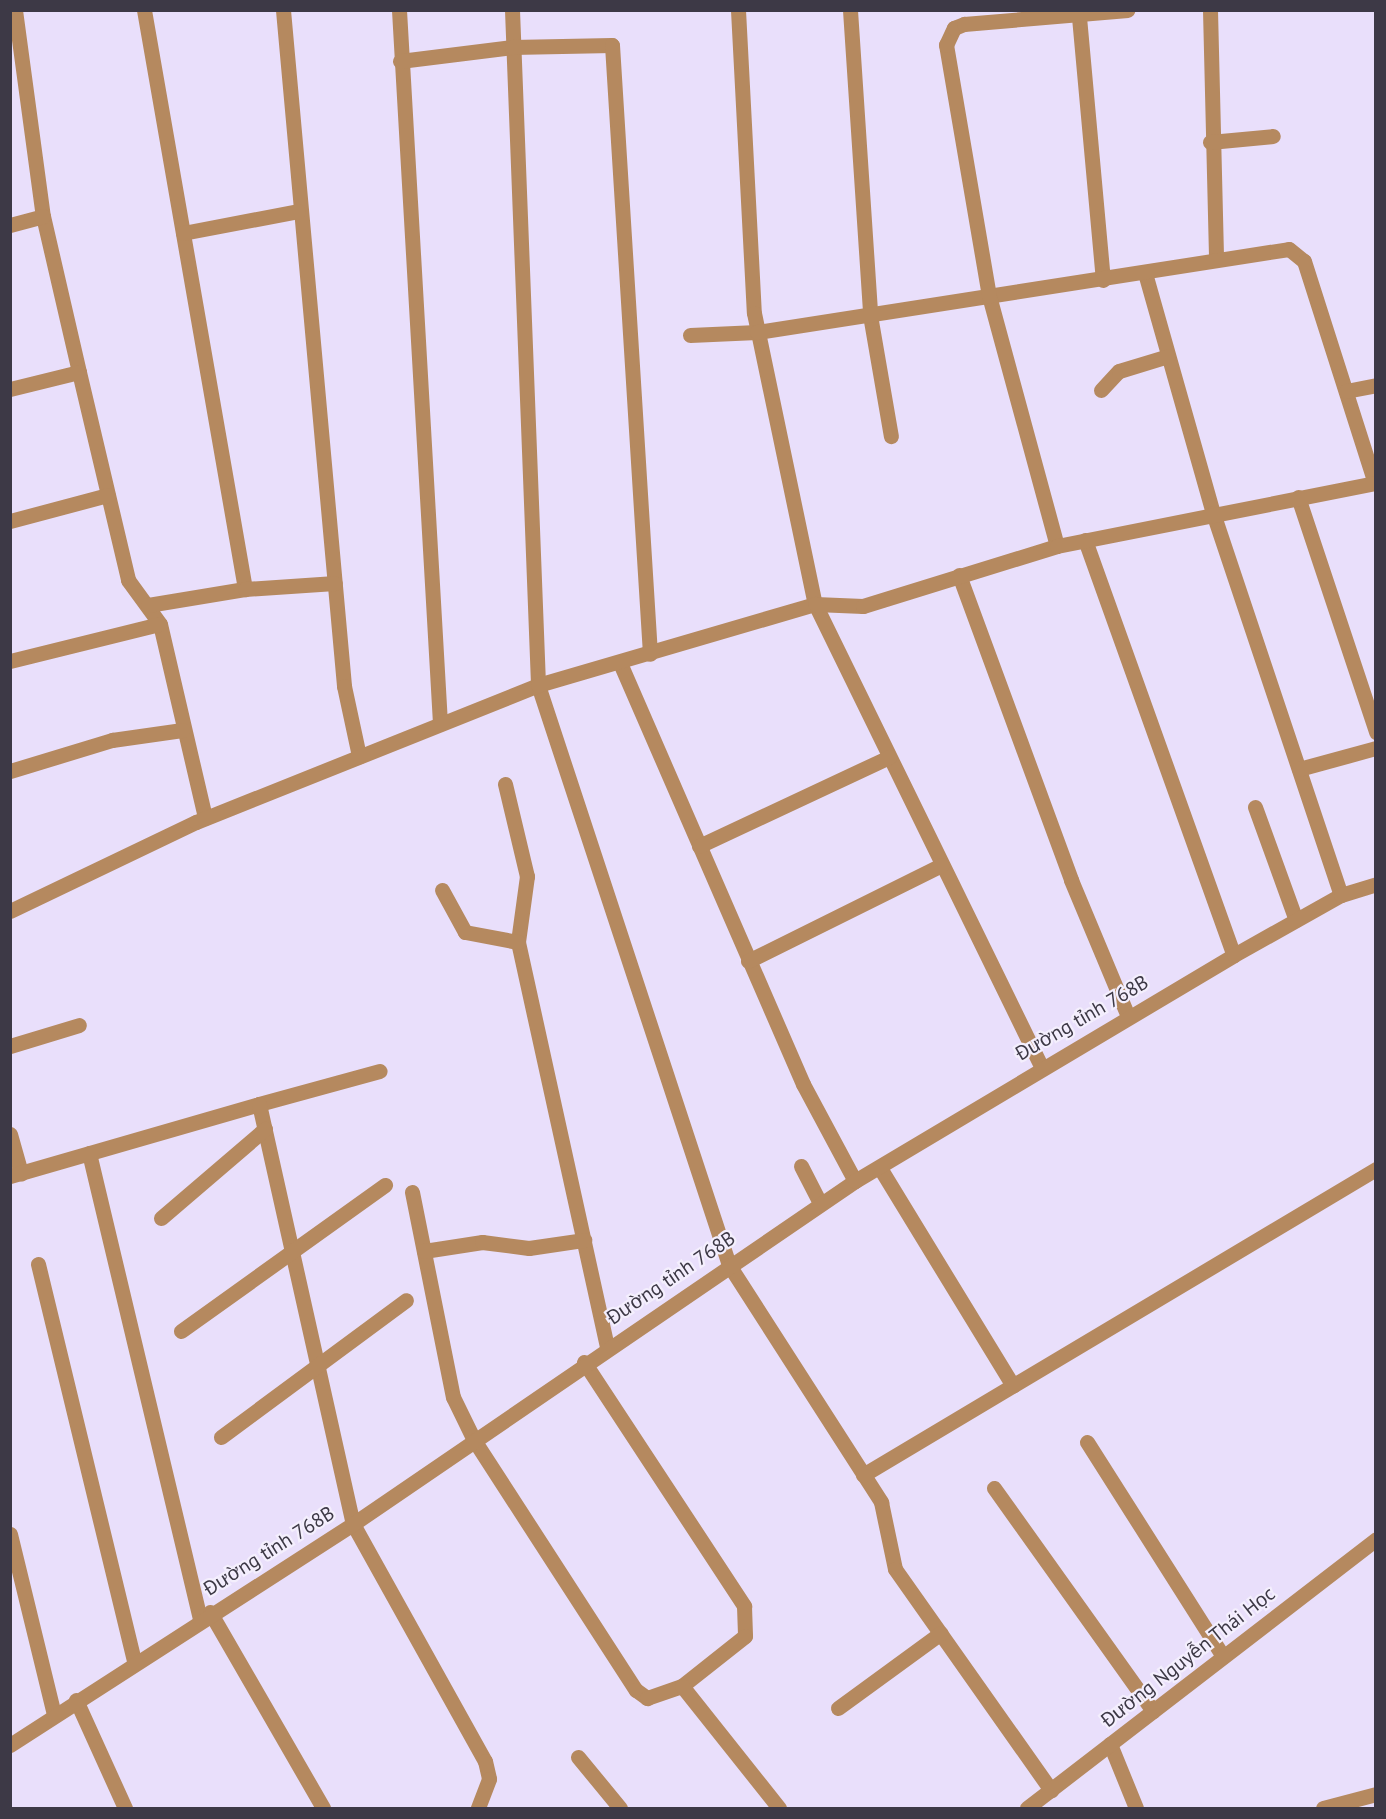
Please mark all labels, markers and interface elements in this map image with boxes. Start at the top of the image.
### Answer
street label: Đường tỉnh 768B [1011,970,1153,1066]
street label: Đường tỉnh 768B [602,1226,740,1330]
street label: Đường tỉnh 768B [199,1501,339,1601]
street label: Đường Nguyễn Thái Học [1096,1581,1280,1733]

